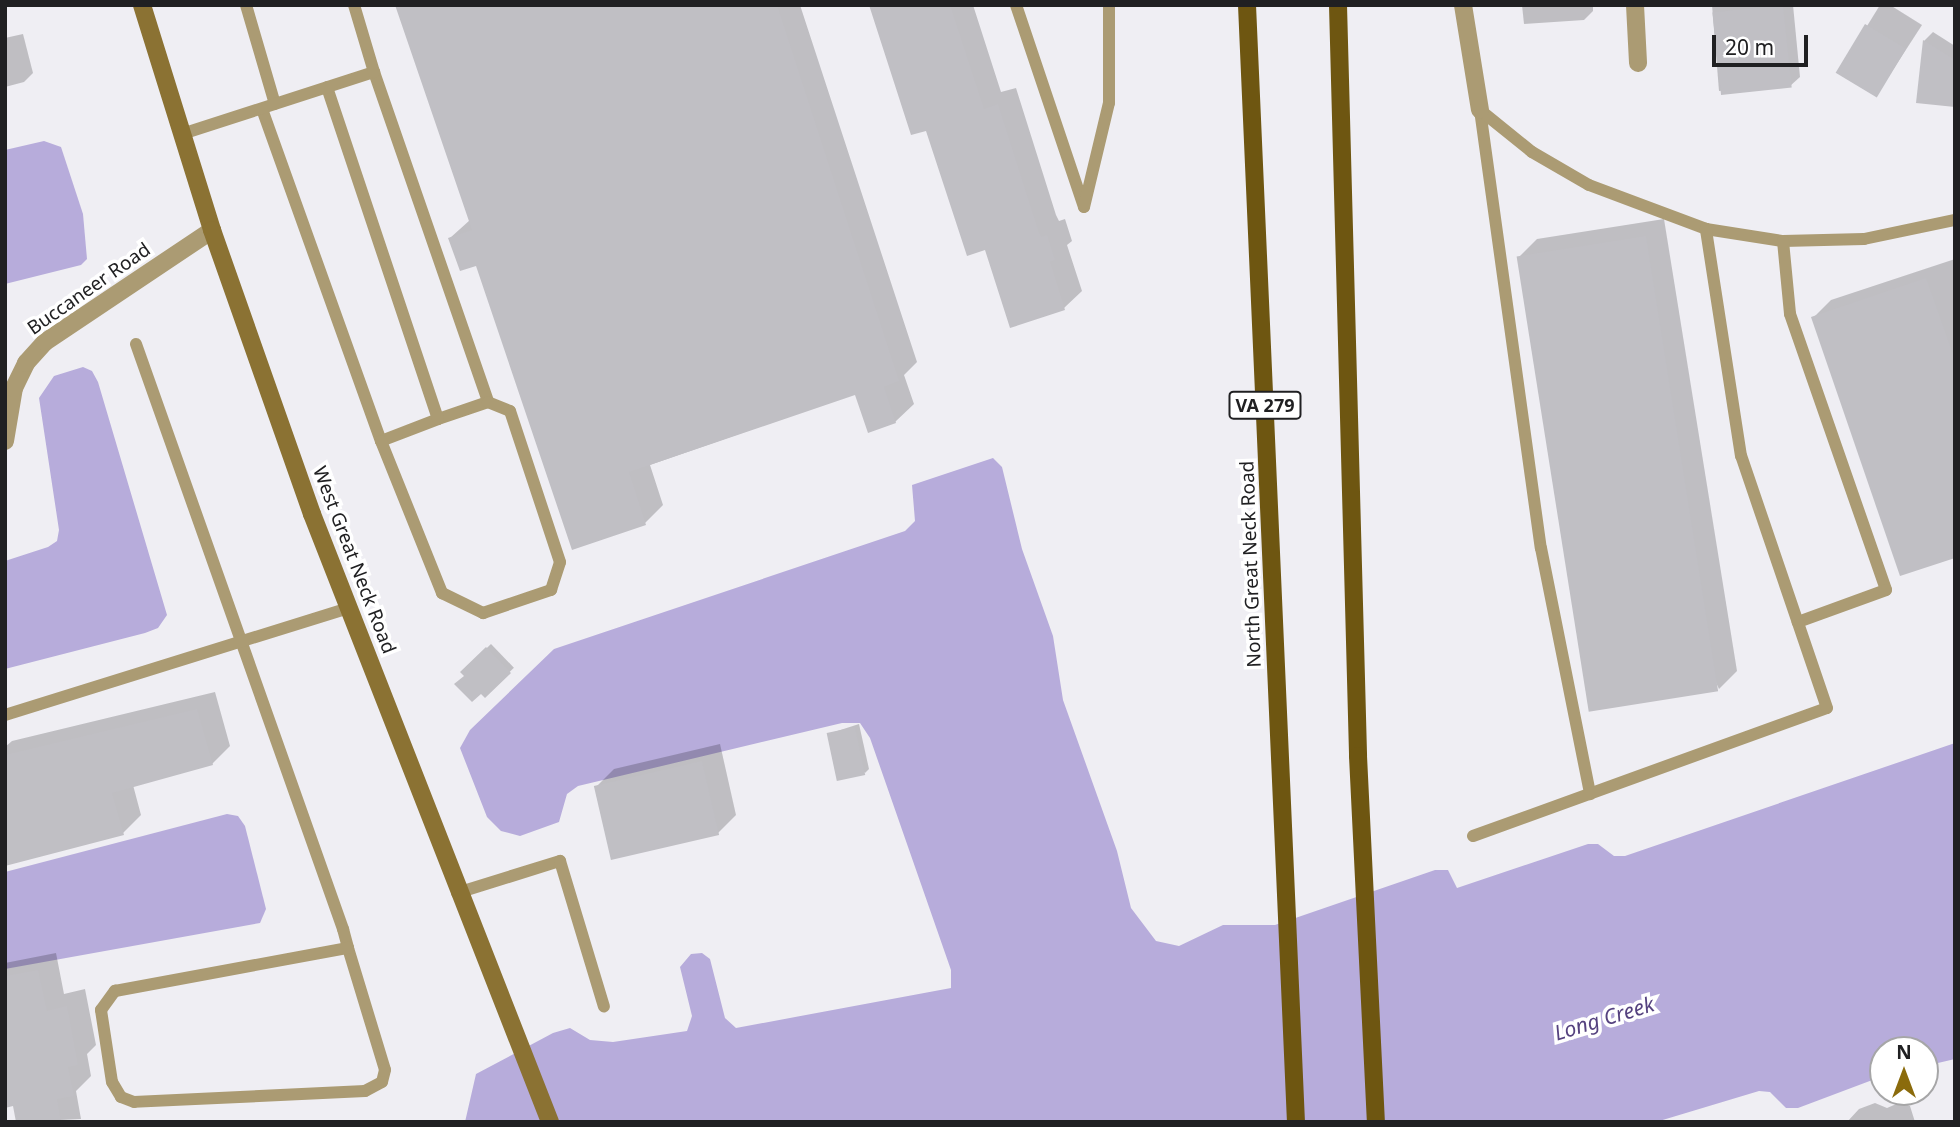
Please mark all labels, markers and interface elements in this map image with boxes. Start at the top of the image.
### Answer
scale bar [1715,21,1811,65]
text: 20 m [1725,33,1774,61]
street label: Buccaneer Road [23,238,155,340]
road number: VA 279 [1228,390,1302,419]
street label: North Great Neck Road [1236,460,1266,668]
street label: West Great Neck Road [308,463,400,657]
water label: Long Creek [1551,991,1657,1045]
north arrow [1869,1036,1939,1106]
text: N [1896,1039,1912,1065]

